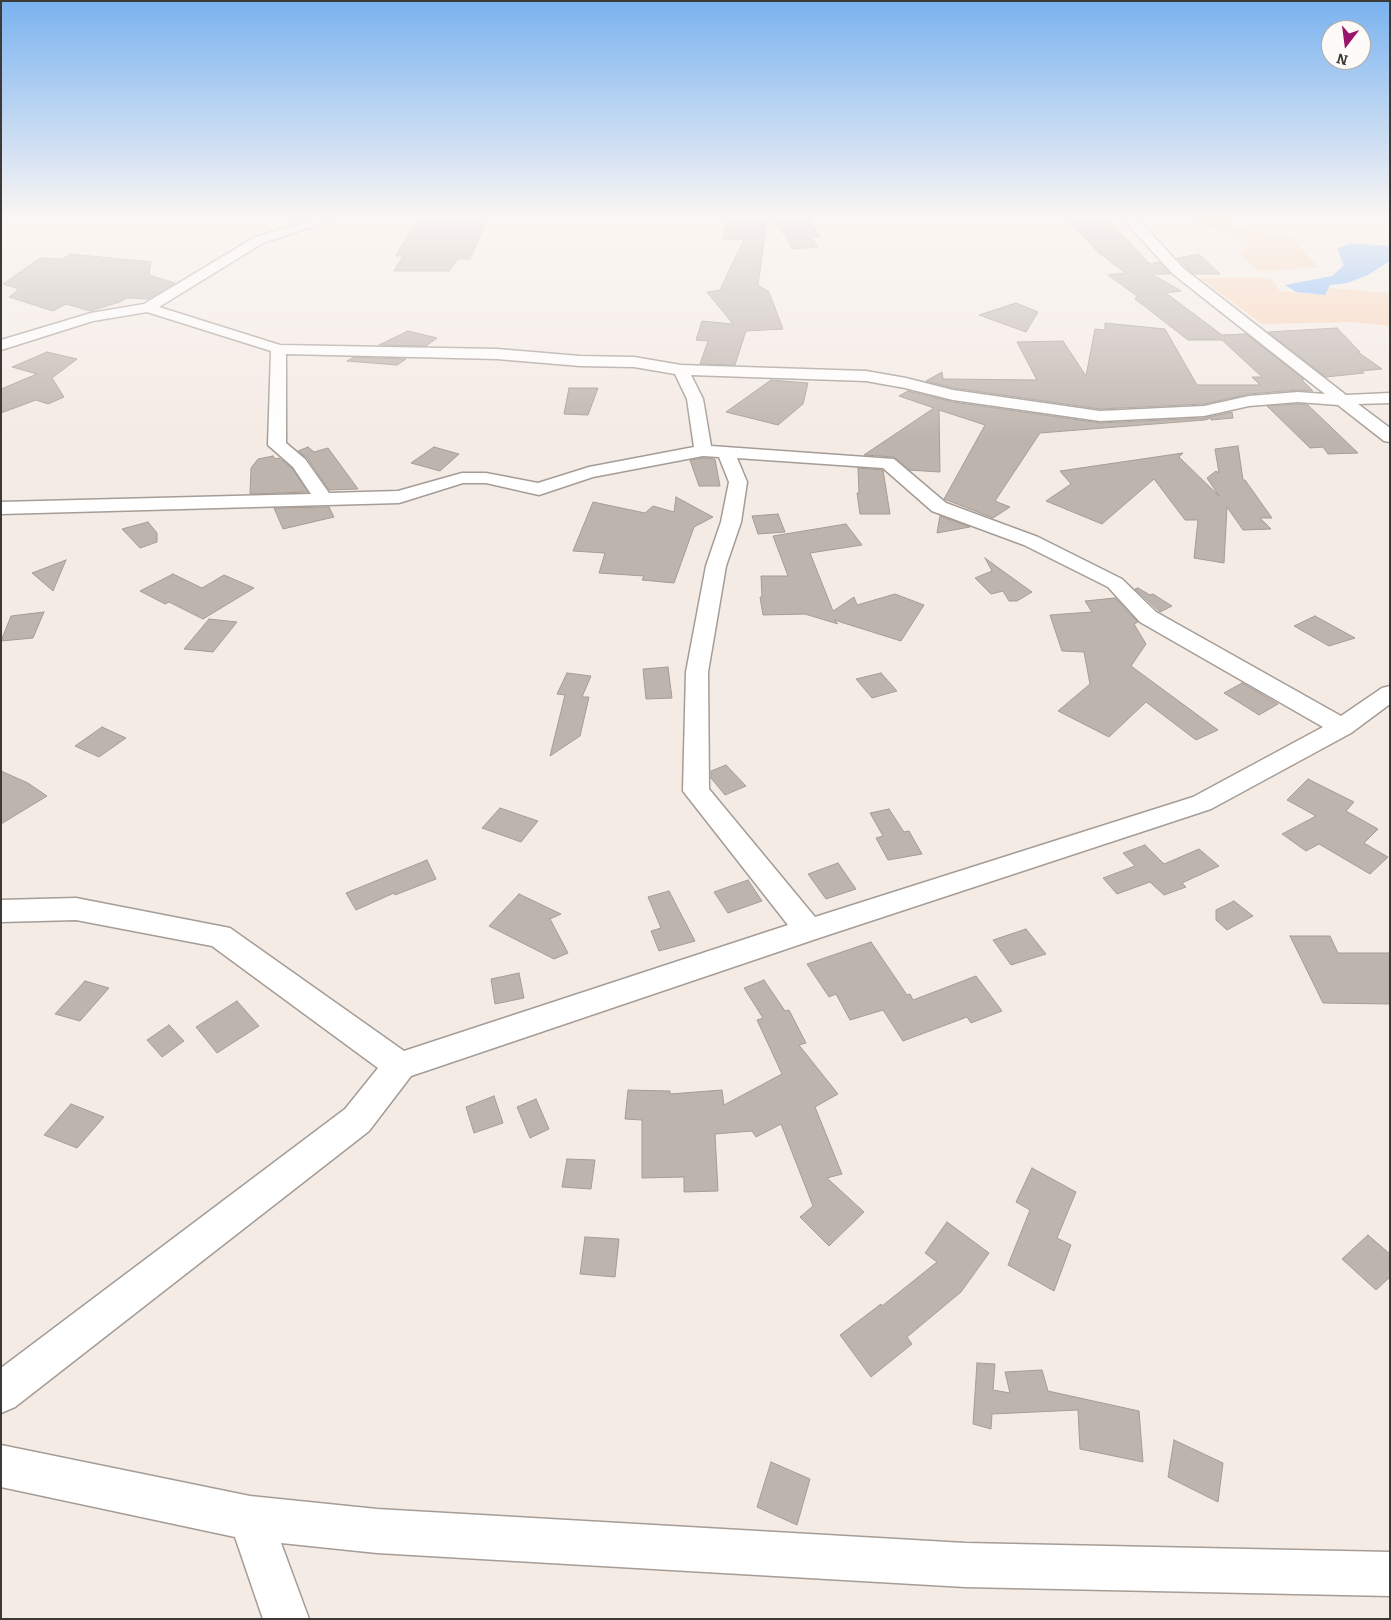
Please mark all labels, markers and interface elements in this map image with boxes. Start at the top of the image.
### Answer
north arrow [1321,20,1371,70]
text: N [1335,49,1350,69]

